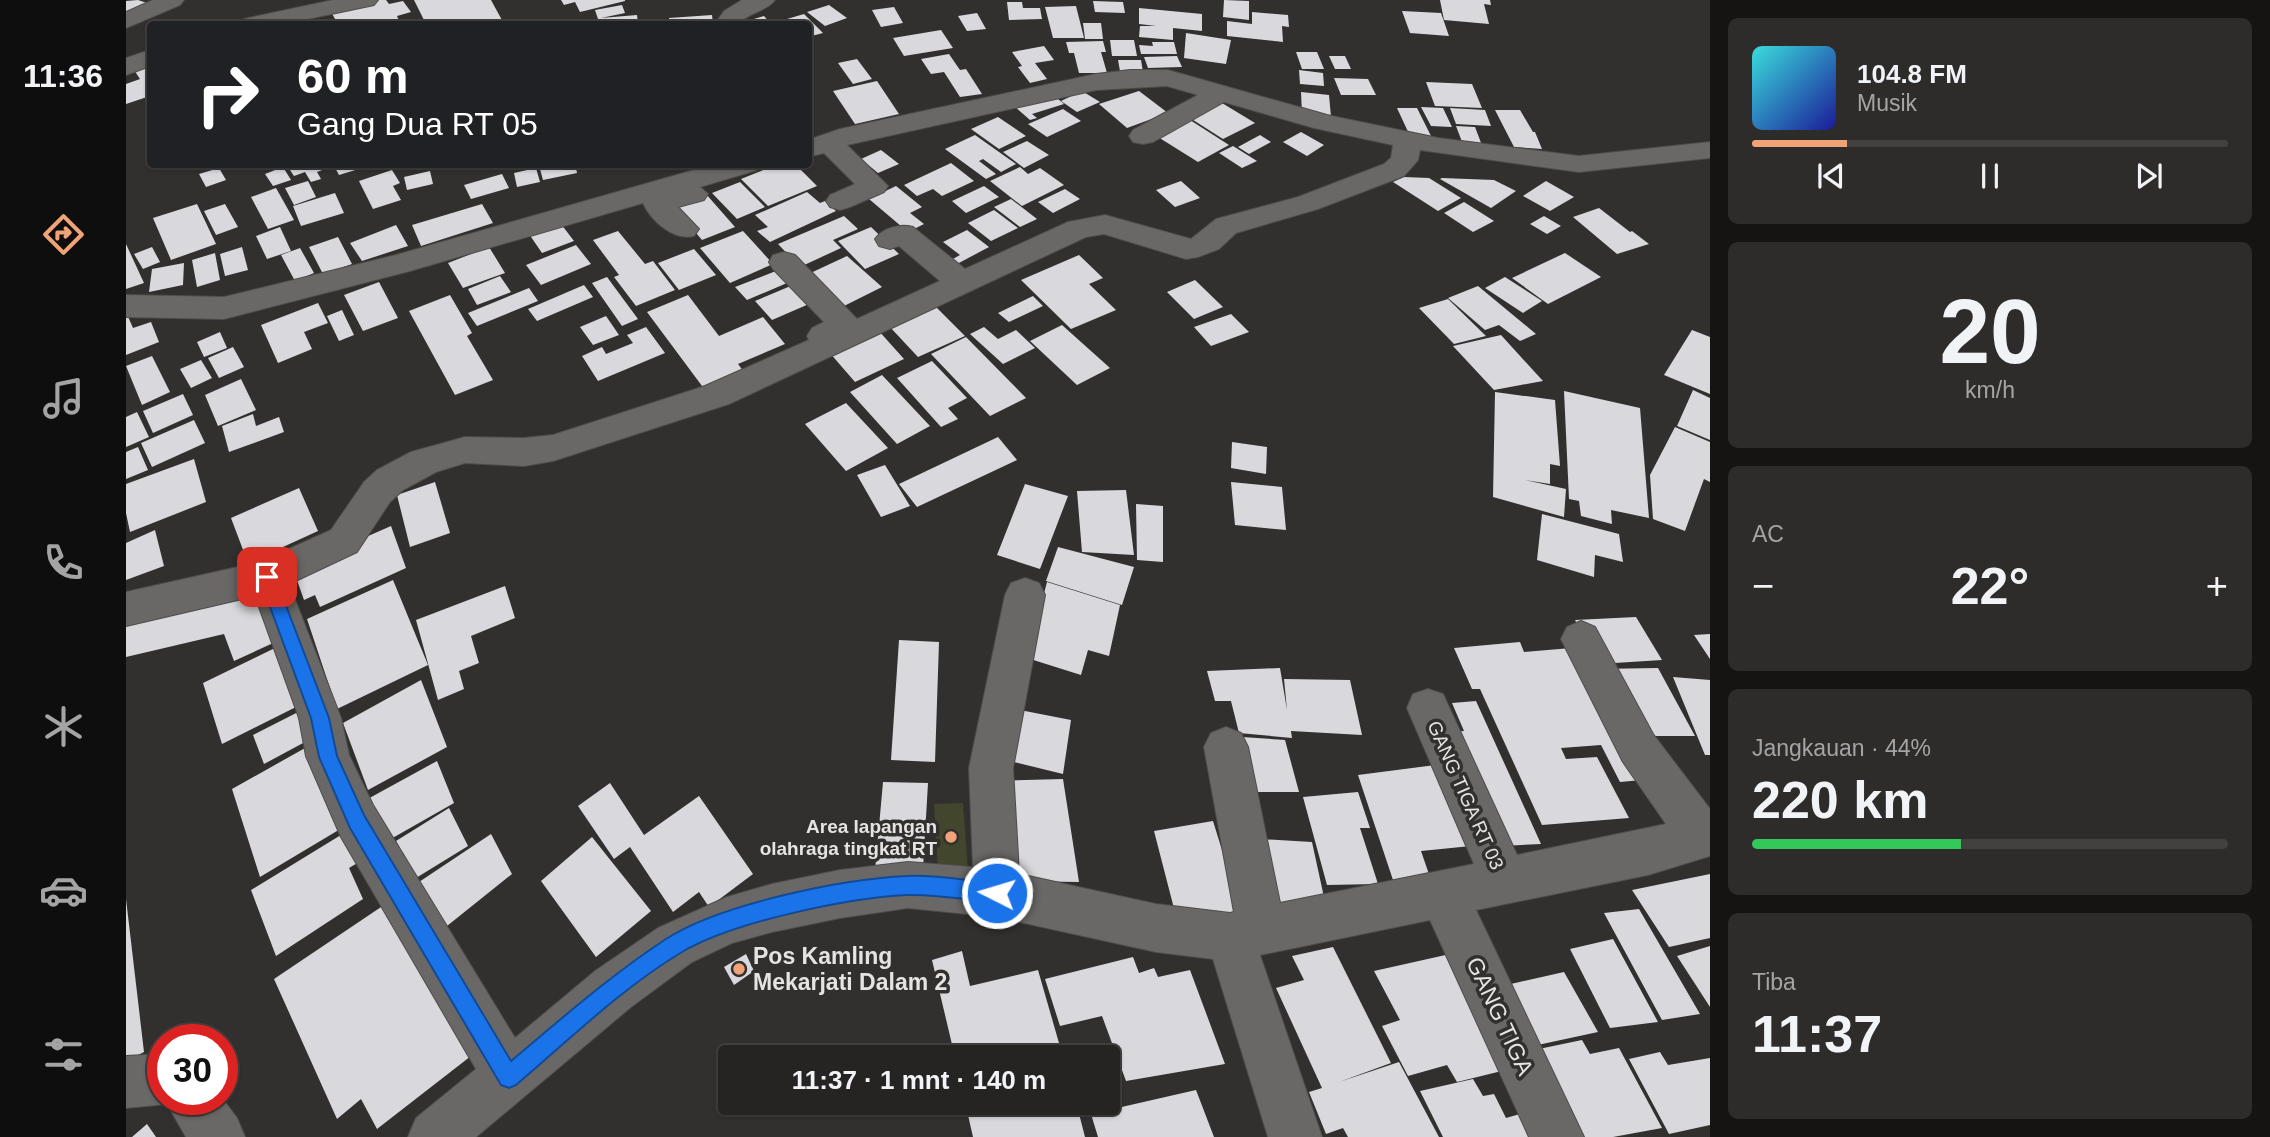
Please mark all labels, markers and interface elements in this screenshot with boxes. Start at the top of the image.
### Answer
icon: right [182,49,273,140]
text: 60 m [297,49,409,103]
text: 11:36 [23,58,103,94]
text: 104.8 FM [1857,59,1967,89]
text: Musik [1857,90,1917,116]
text: Gang Dua RT 05 [297,106,538,142]
icon: previous [1812,157,1850,195]
icon: pause [1971,157,2009,195]
icon: next [2130,157,2168,195]
icon: directions [39,210,88,259]
text: 20 [1939,281,2041,382]
icon: music [39,374,88,423]
text: km/h [1965,377,2015,403]
text: AC [1752,521,1784,547]
icon: phone [39,538,88,587]
pin [237,547,297,607]
text: 22° [1951,557,2029,615]
icon: arrive [248,558,286,596]
text: − [1752,565,1774,607]
text: + [2206,565,2228,607]
icon: climate [39,702,88,751]
street label: GANG TIGA RT 03 [1423,718,1508,873]
text: Jangkauan · 44% [1752,735,1931,761]
text: 220 km [1752,771,1928,829]
place label: Area lapangan olahraga tingkat RT [760,816,937,859]
marker: Area lapangan olahraga tingkat RT [943,829,959,845]
position arrow [960,856,1034,930]
icon: car [39,866,88,915]
place label: Pos Kamling Mekarjati Dalam 2 [753,943,947,995]
street label: GANG TIGA [1461,953,1539,1080]
marker: Pos Kamling Mekarjati Dalam 2 [731,961,747,977]
text: Tiba [1752,969,1796,995]
text: 11:37 [1752,1005,1882,1063]
speed limit sign: 30 [147,1024,238,1115]
icon: filters [39,1030,88,1079]
text: 11:37 · 1 mnt · 140 m [792,1065,1046,1095]

